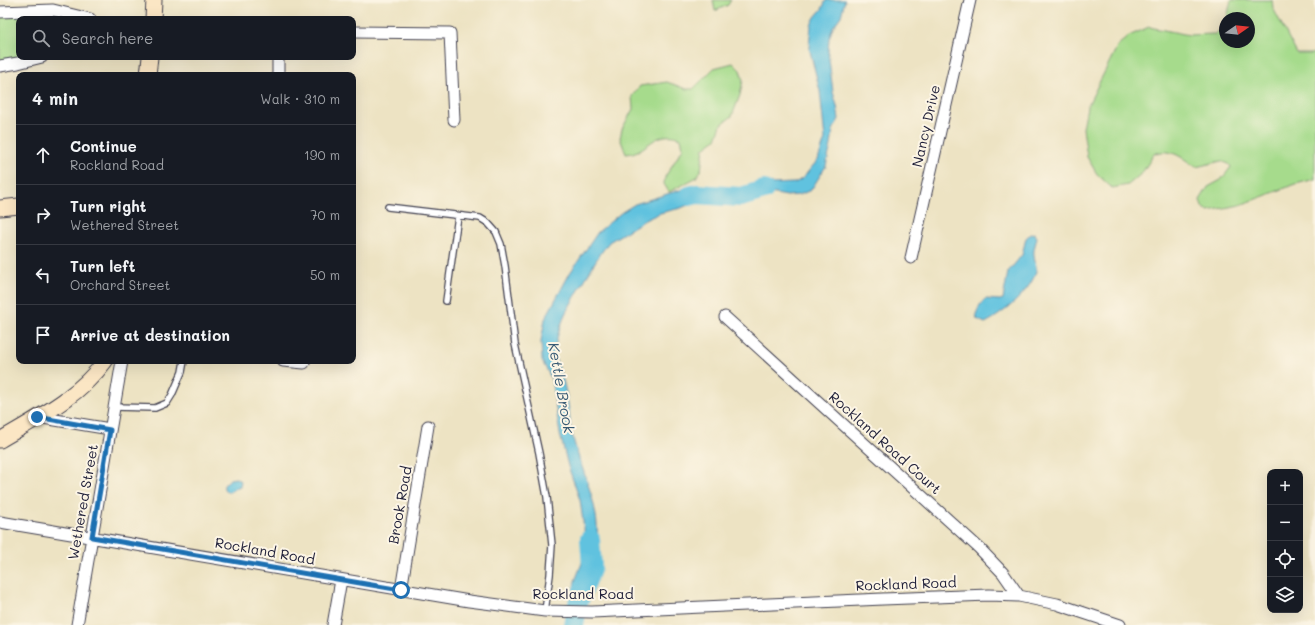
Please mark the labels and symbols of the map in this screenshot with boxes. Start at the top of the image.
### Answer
north arrow [1219,12,1255,48]
street label: Nancy Drive [907,83,944,169]
water label: Kettle Brook [544,341,580,436]
street label: Rockland Road Court [825,387,945,498]
route end [28,408,46,426]
street label: Wethered Street [63,443,102,561]
street label: Brook Road [383,464,416,546]
street label: Rockland Road [214,532,317,569]
street label: Rockland Road [855,572,957,595]
route start [392,581,410,599]
street label: Rockland Road [532,584,634,603]

